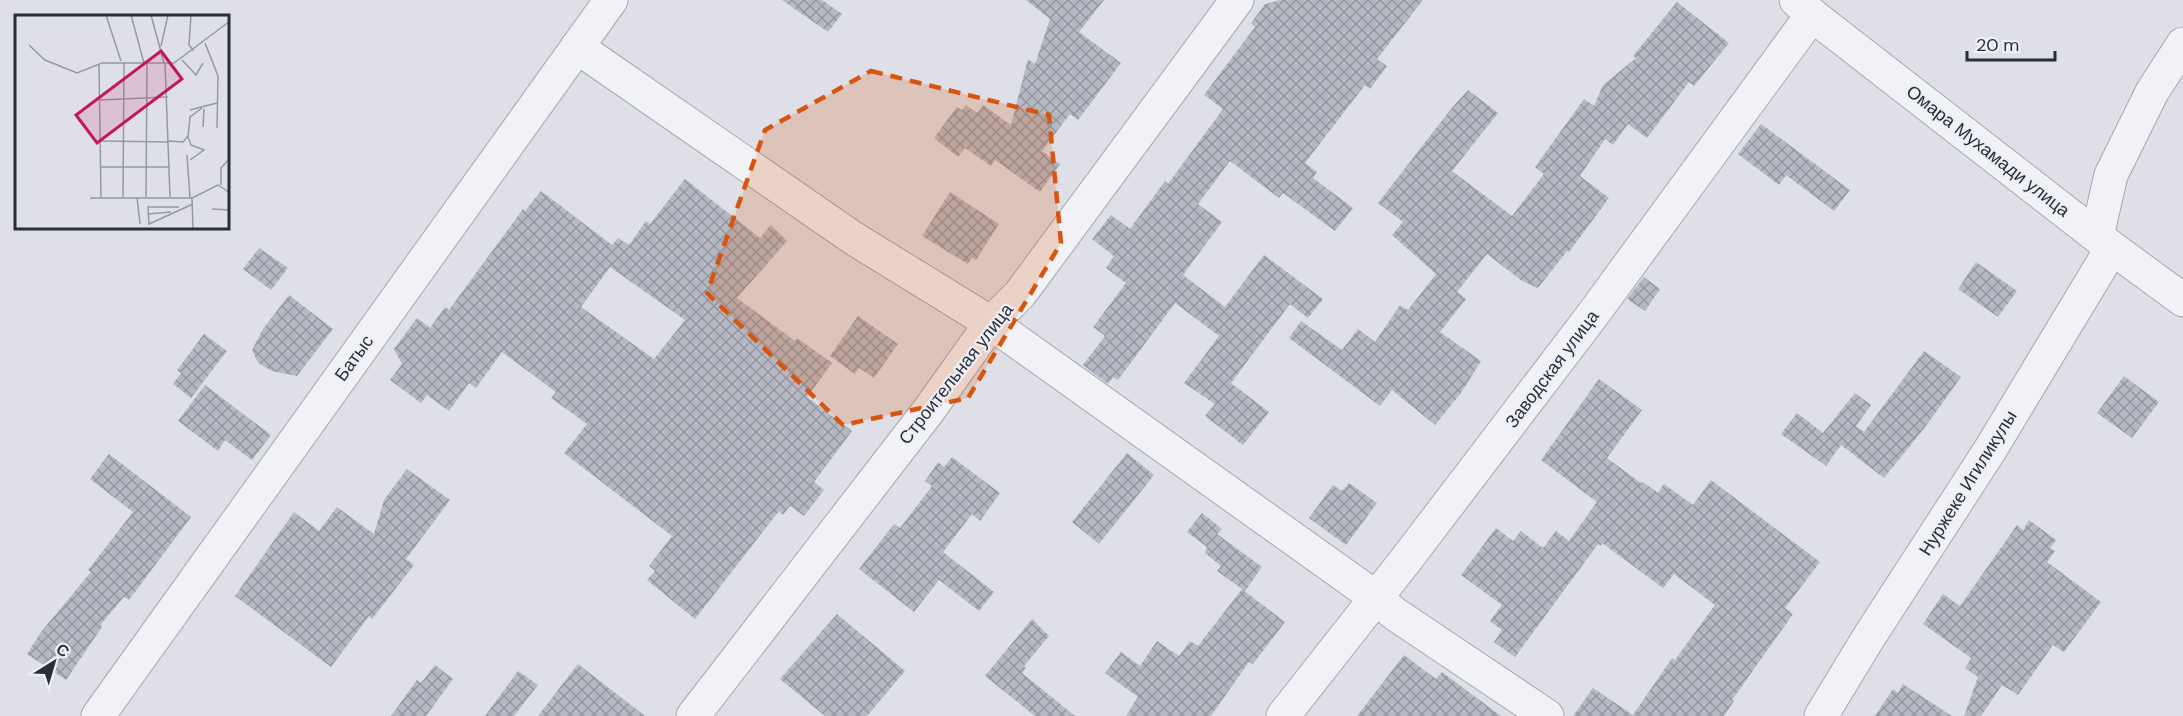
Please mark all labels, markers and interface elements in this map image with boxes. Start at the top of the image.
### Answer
inset map [15,15,230,230]
scale bar [1967,24,2056,62]
text: 20 m [1976,33,2019,57]
street label: Омара Мухамади улица [1901,80,2076,223]
street label: Строительная улица [893,298,1019,449]
street label: Заводская улица [1500,304,1605,433]
street label: Батыс [329,330,379,386]
street label: Нуржеке Игиликулы [1914,406,2022,560]
north arrow [24,632,84,692]
text: С [52,639,74,663]

